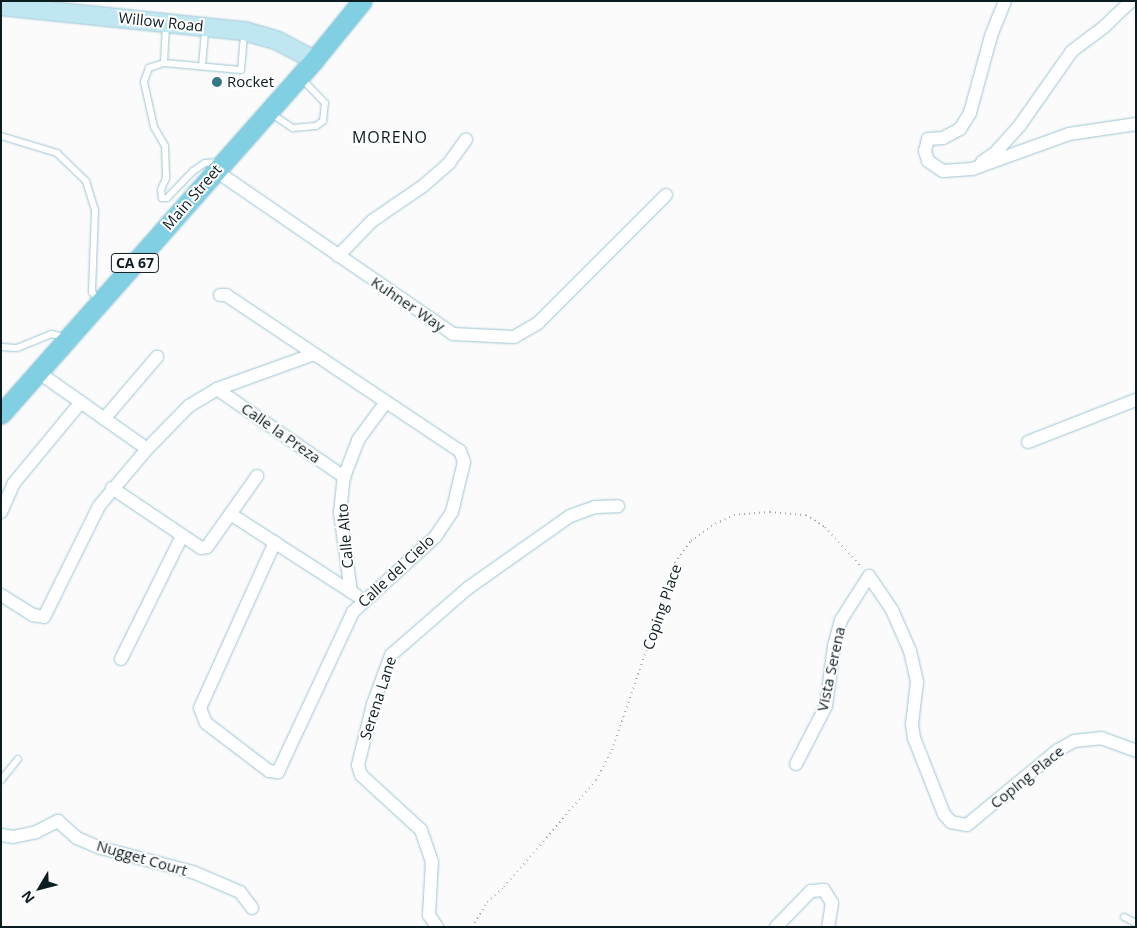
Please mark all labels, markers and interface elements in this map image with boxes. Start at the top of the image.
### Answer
street label: Willow Road [118,9,204,35]
place label: Rocket [227,73,274,91]
marker: Rocket [211,76,223,88]
district label: MORENO [351,127,429,147]
street label: Main Street [159,161,225,233]
road number: CA 67 [110,252,160,274]
street label: Kuhner Way [368,273,448,335]
street label: Calle la Preza [238,399,324,467]
street label: Calle Alto [333,503,357,569]
street label: Calle del Cielo [354,531,438,611]
street label: Coping Place [639,562,685,652]
street label: Vista Serena [813,625,849,713]
street label: Serena Lane [356,654,400,742]
street label: Coping Place [987,742,1067,812]
street label: Nugget Court [95,836,189,880]
north arrow [15,863,65,913]
text: N [17,887,39,908]

